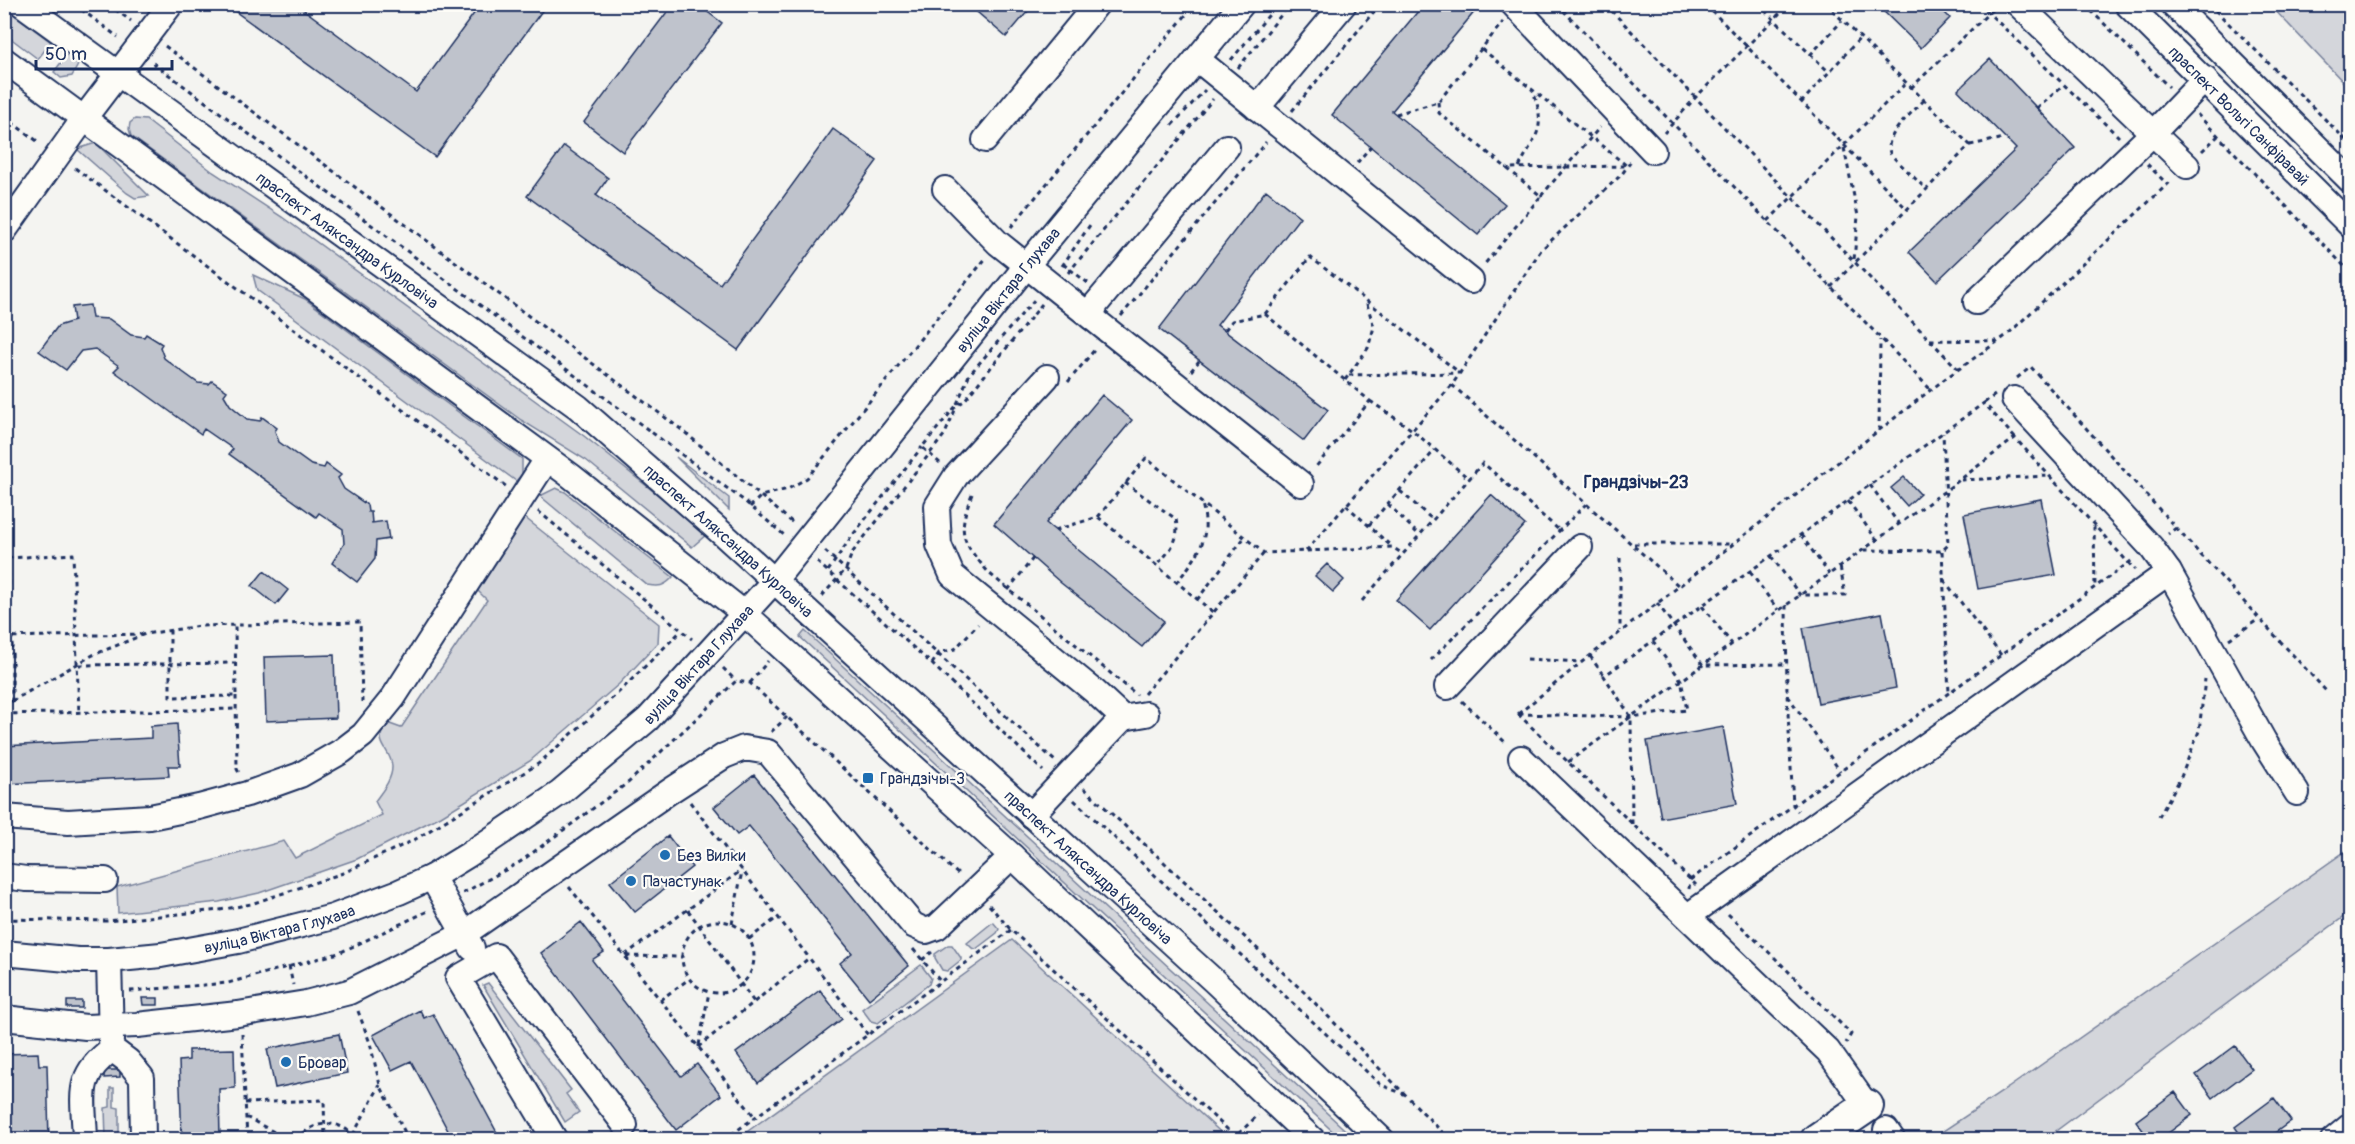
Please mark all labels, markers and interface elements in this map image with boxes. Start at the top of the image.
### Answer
scale bar [36,33,172,71]
street label: праспект Вольгі Санфіравай [2164,42,2313,190]
text: 50 m [45,43,87,66]
street label: праспект Аляксандра Курловіча [252,168,442,313]
street label: вуліца Віктара Глухава [952,224,1065,357]
street label: праспект Аляксандра Курловіча [639,460,817,622]
district label: Грандзічы-23 [1583,471,1689,494]
street label: вуліца Віктара Глухава [639,601,758,729]
place label: Грандзічы-3 [880,769,965,789]
marker: Грандзічы-3 [861,771,875,785]
street label: праспект Аляксандра Курловіча [1000,786,1176,949]
place label: Без Вилки [677,846,746,866]
marker: Без Вилки [658,848,672,862]
place label: Пачастунак [643,872,722,892]
marker: Пачастунак [624,874,638,888]
street label: вуліца Віктара Глухава [203,901,358,958]
place label: Бровар [298,1053,347,1073]
marker: Бровар [279,1055,293,1069]

